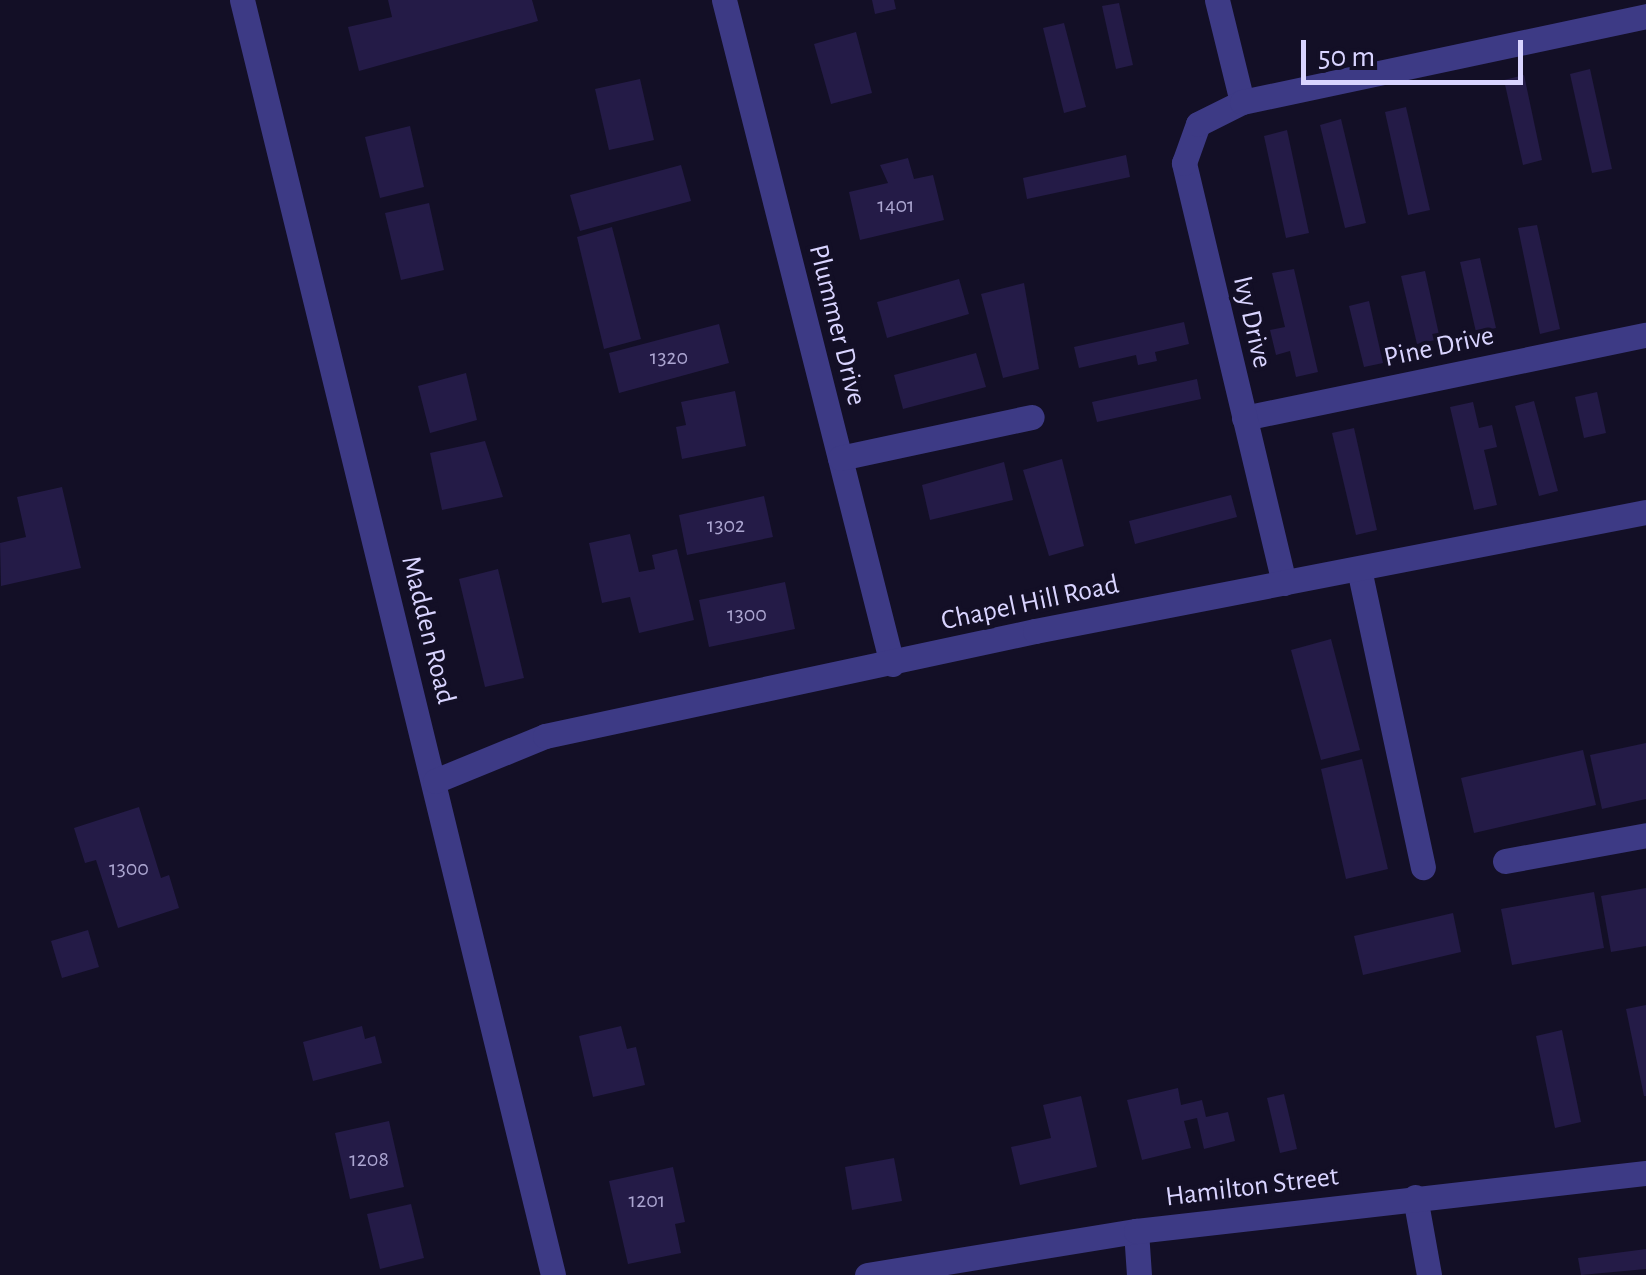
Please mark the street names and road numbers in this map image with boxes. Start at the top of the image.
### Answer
street label: Plummer Drive [801,241,873,409]
street label: Ivy Drive [1225,273,1279,371]
street label: Pine Drive [1381,319,1497,375]
street label: Madden Road [393,552,463,708]
street label: Chapel Hill Road [938,568,1122,638]
street label: Hamilton Street [1163,1160,1341,1214]

